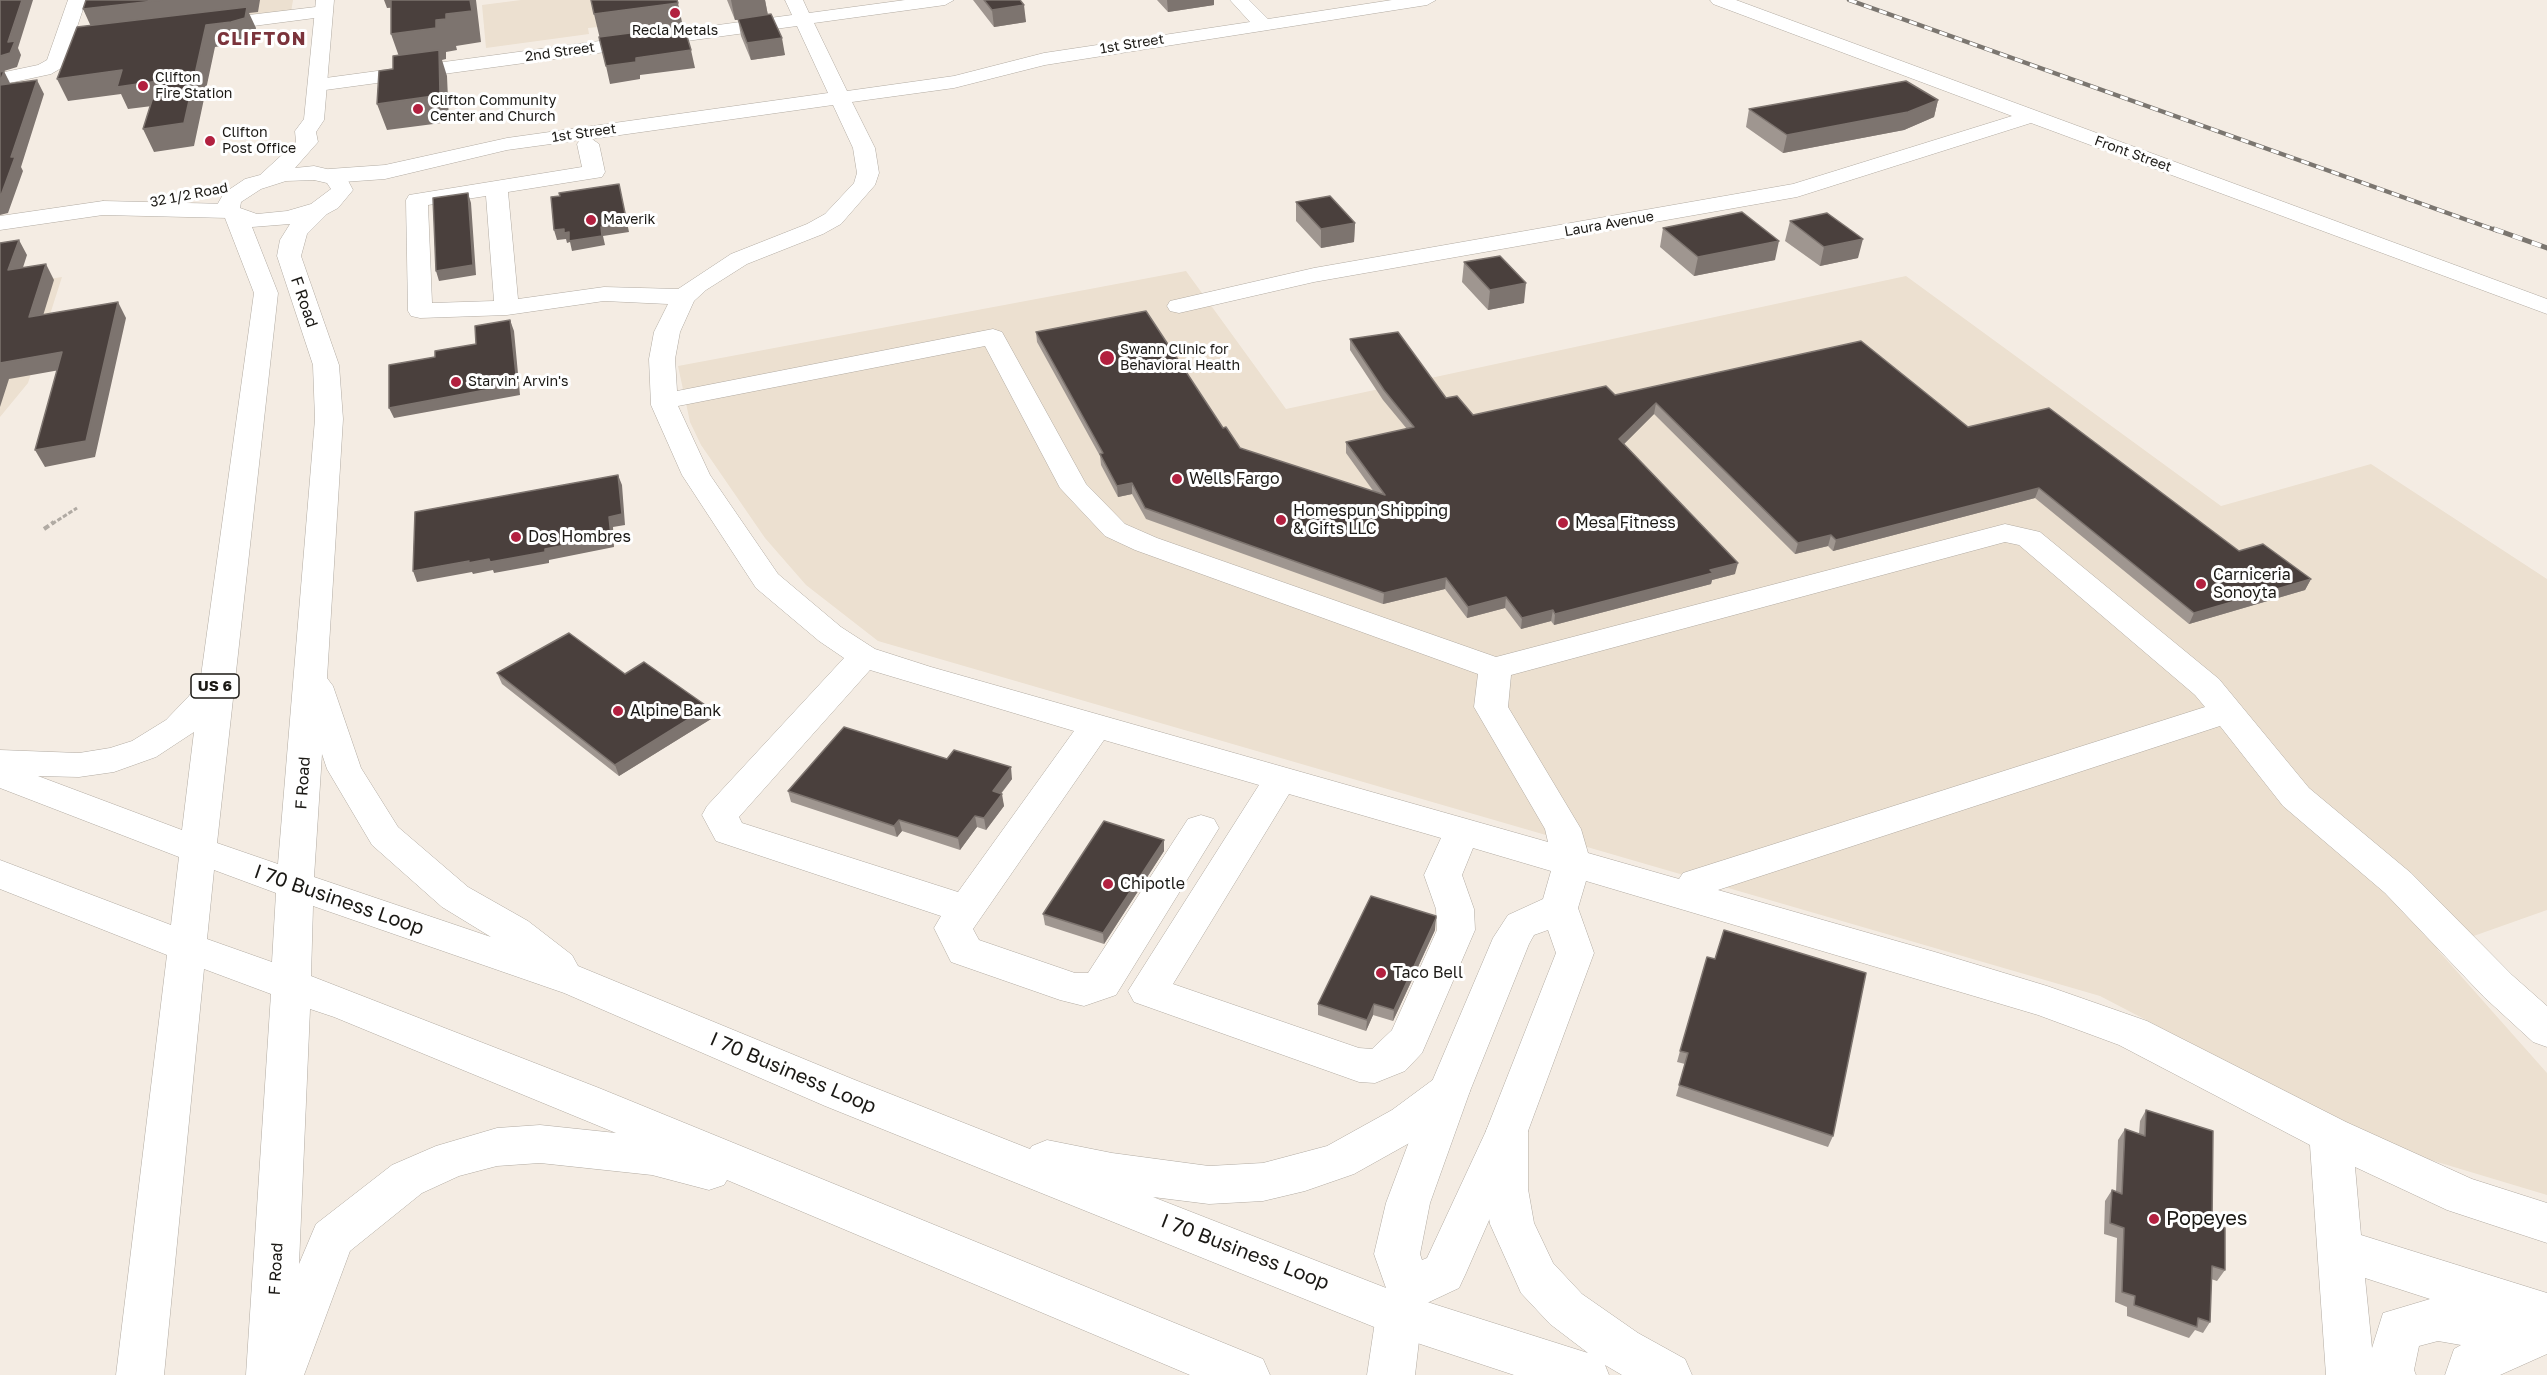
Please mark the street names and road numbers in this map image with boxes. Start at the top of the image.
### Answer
street label: 1st Street [1099,31,1165,57]
street label: 2nd Street [524,39,596,65]
street label: 1st Street [551,120,617,146]
street label: Front Street [2092,132,2174,176]
street label: 32 1/2 Road [149,179,229,211]
street label: Laura Avenue [1563,208,1655,240]
street label: F Road [286,274,322,330]
road number: US 6 [191,674,239,698]
street label: F Road [292,756,314,810]
street label: I 70 Business Loop [251,860,427,940]
street label: I 70 Business Loop [706,1027,880,1119]
street label: I 70 Business Loop [1157,1209,1333,1295]
street label: F Road [265,1242,287,1296]

